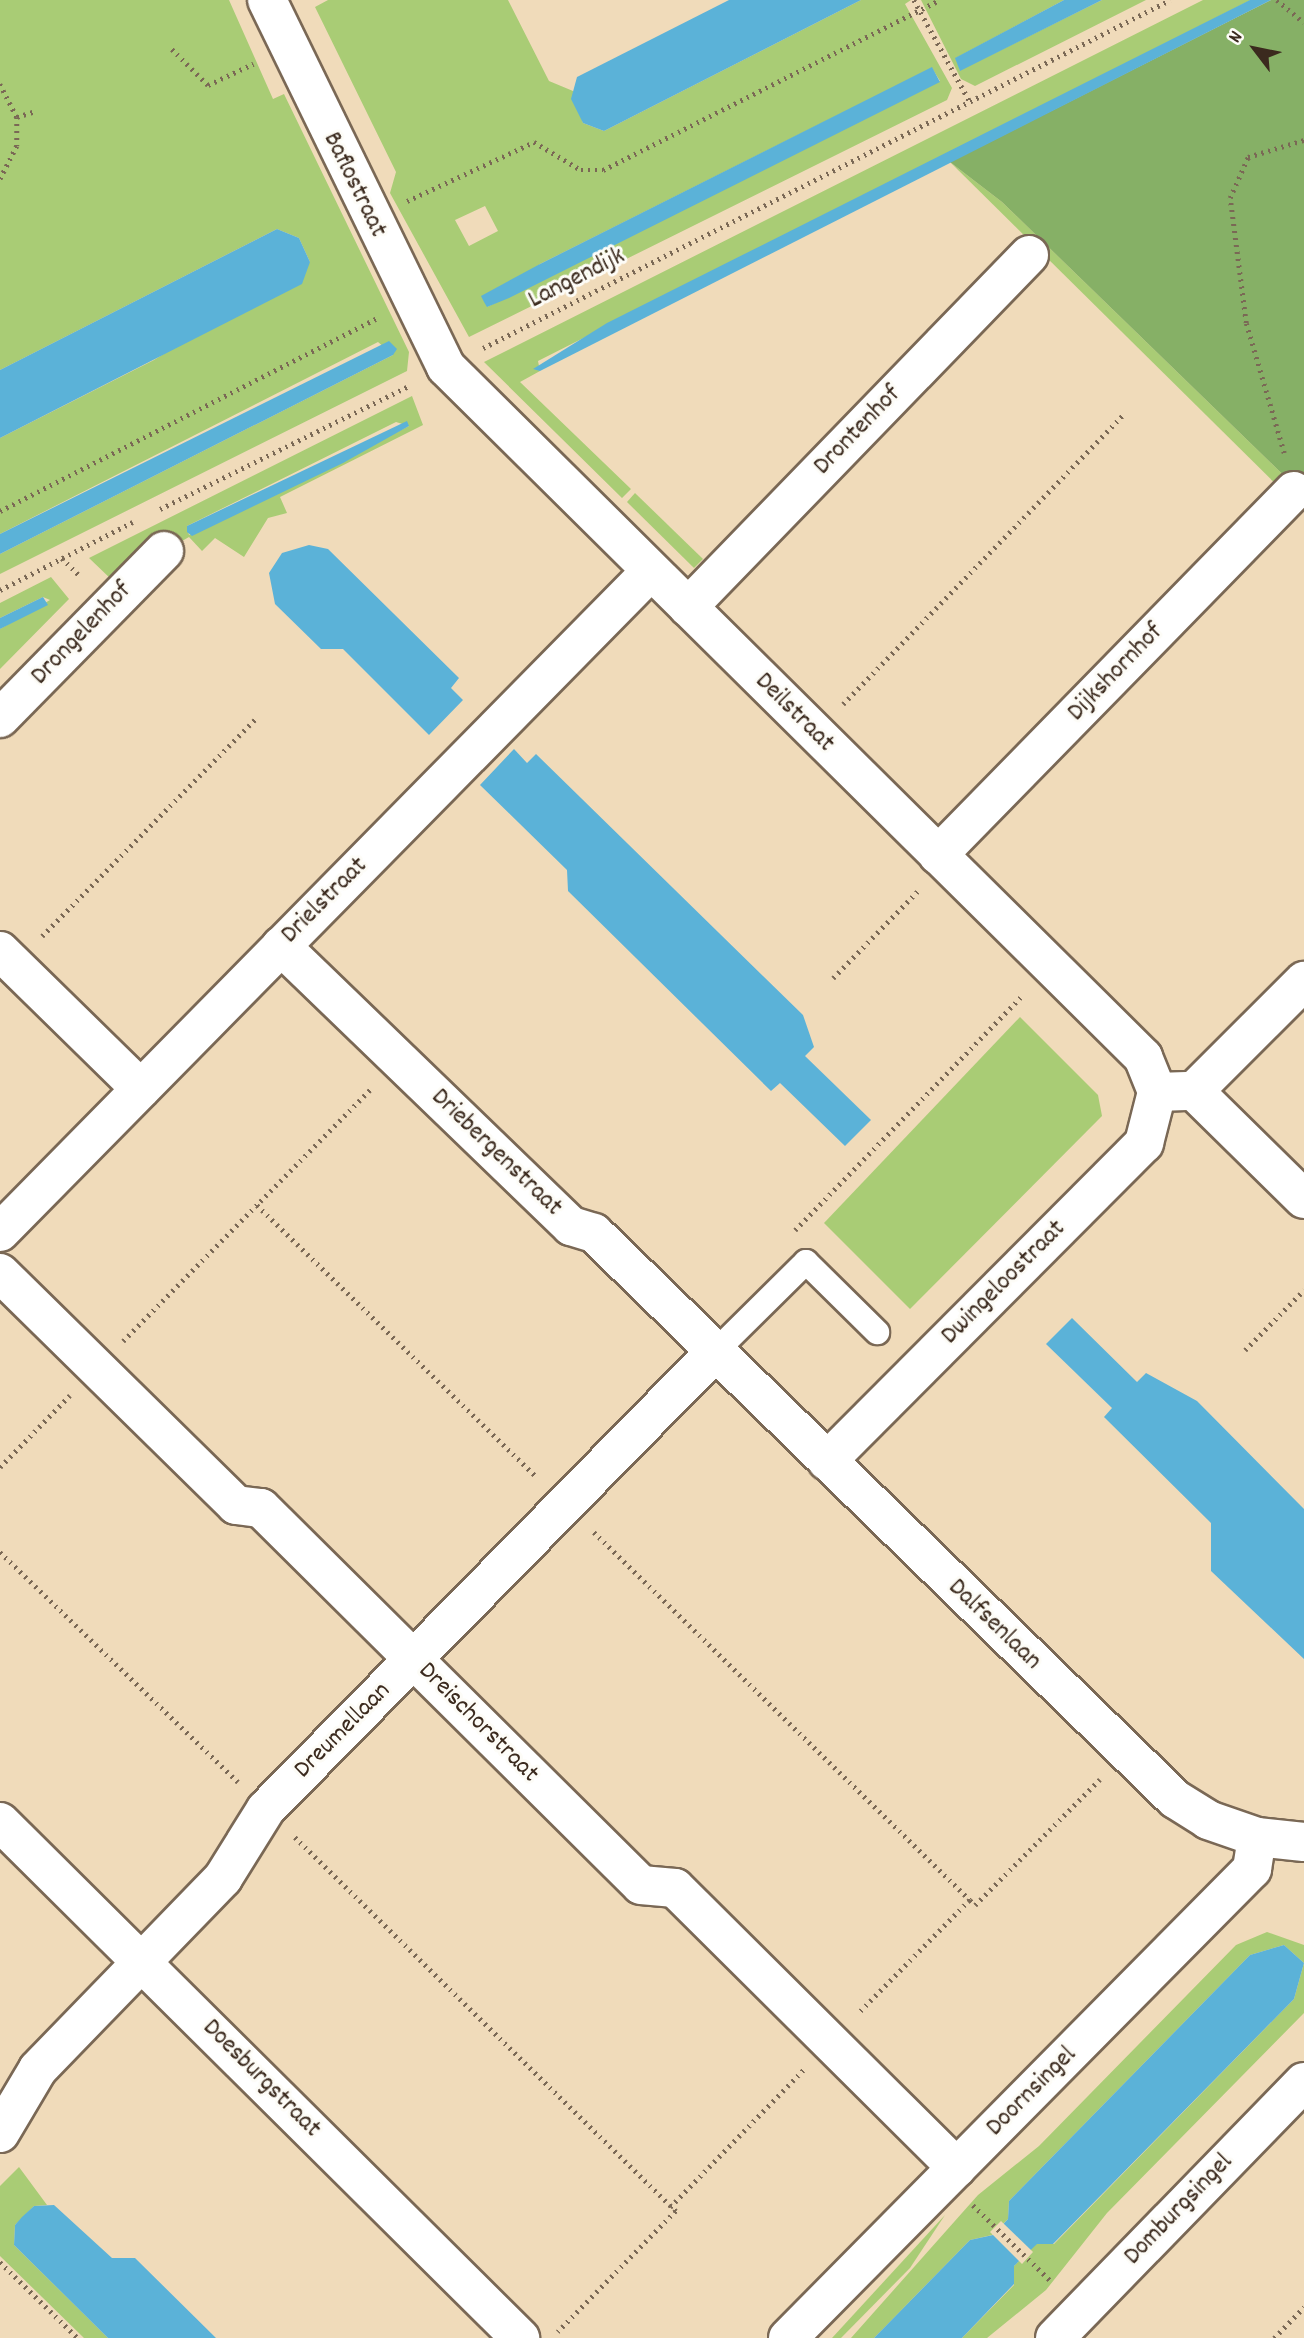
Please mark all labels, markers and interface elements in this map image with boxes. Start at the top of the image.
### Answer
north arrow [1220,14,1290,84]
text: N [1223,26,1251,49]
street label: Baflostraat [315,127,393,243]
street label: Langendijk [524,241,630,317]
street label: Drontenhof [808,380,908,482]
street label: Drongelenhof [25,576,139,692]
street label: Dijkshornhof [1062,617,1170,729]
street label: Deilstraat [748,667,840,759]
street label: Drielstraat [275,851,375,951]
street label: Driebergenstraat [424,1083,568,1223]
street label: Dwingeloostraat [935,1214,1073,1352]
street label: Dalfsenlaan [941,1573,1047,1677]
street label: Dreischorstraat [411,1656,545,1790]
street label: Dreumellaan [288,1676,398,1786]
street label: Doesburgstraat [195,2013,327,2145]
street label: Doornsingel [980,2040,1084,2144]
street label: Domburgsingel [1118,2148,1240,2272]

